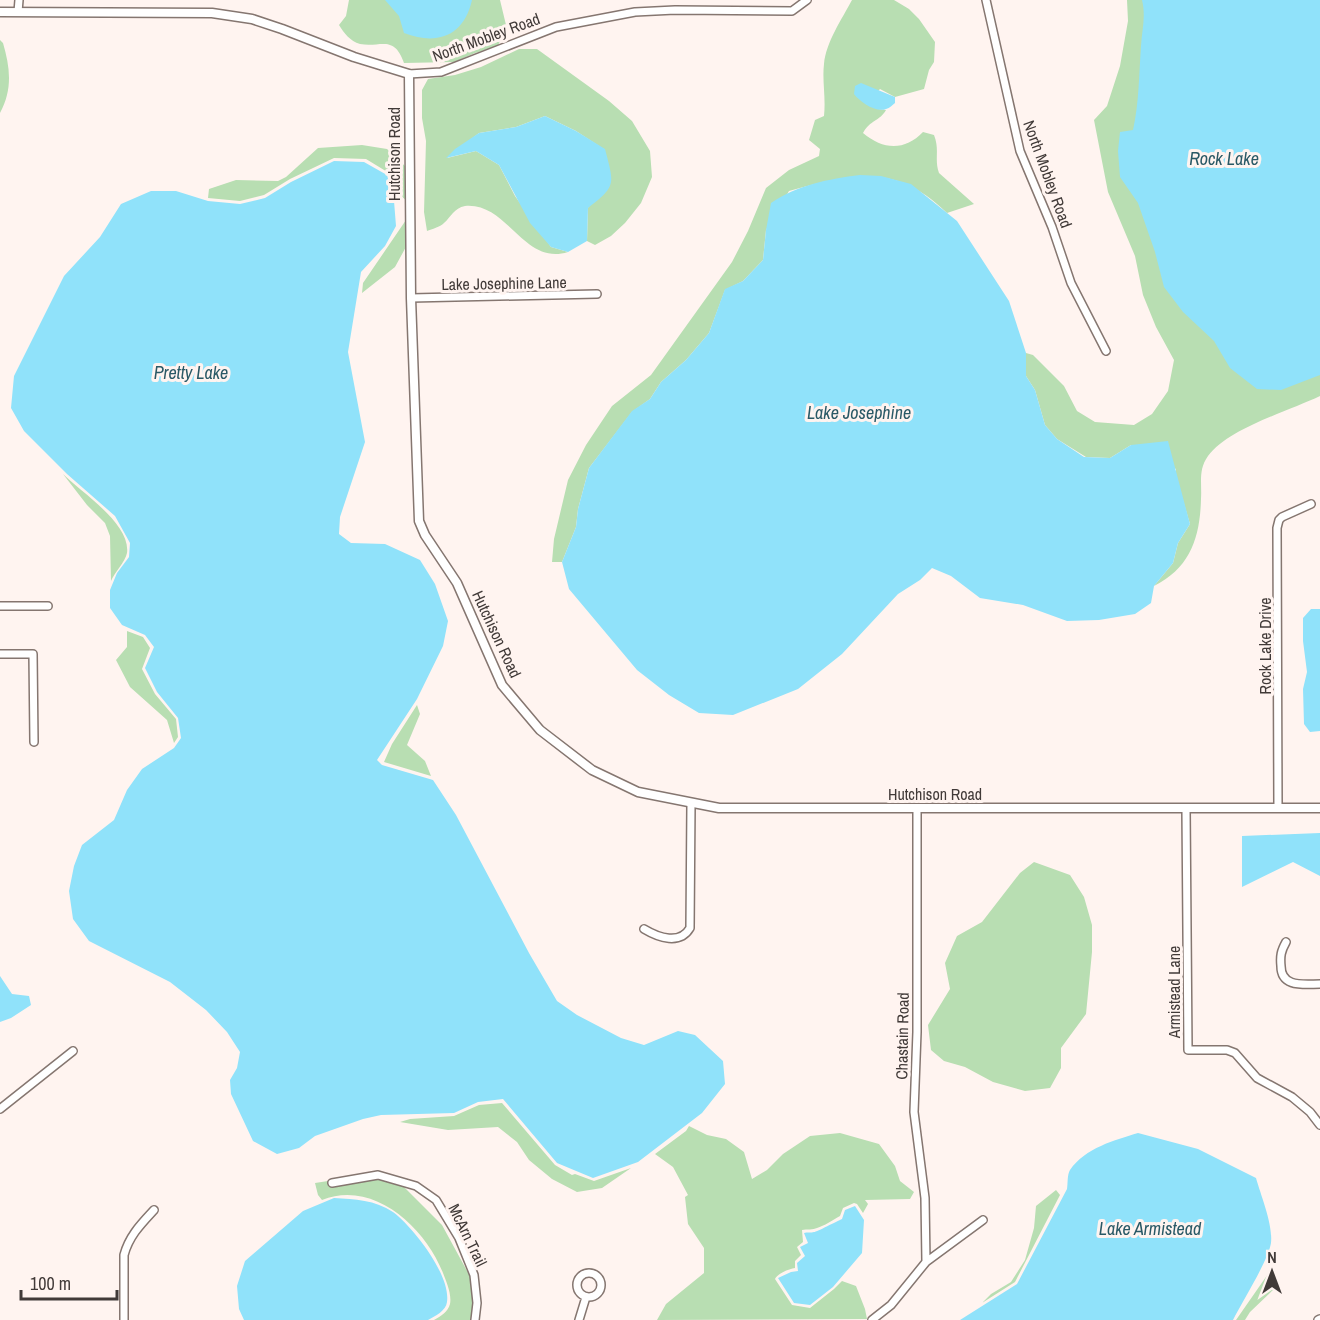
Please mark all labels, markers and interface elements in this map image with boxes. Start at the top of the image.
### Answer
street label: North Mobley Road [429,7,543,67]
street label: Hutchison Road [383,107,405,201]
street label: North Mobley Road [1018,117,1078,231]
water label: Rock Lake [1189,146,1259,171]
street label: Lake Josephine Lane [441,271,567,295]
water label: Pretty Lake [154,360,228,385]
water label: Lake Josephine [807,400,911,425]
street label: Hutchison Road [467,587,527,681]
street label: Rock Lake Drive [1254,598,1276,694]
street label: Hutchison Road [888,783,982,805]
street label: Armistead Lane [1163,946,1185,1039]
street label: Chastain Road [890,992,914,1080]
street label: McArn Trail [443,1200,493,1270]
water label: Lake Armistead [1099,1216,1202,1241]
north arrow [1242,1242,1302,1302]
text: N [1267,1246,1277,1268]
scale bar [21,1263,117,1301]
text: 100 m [30,1271,71,1296]

